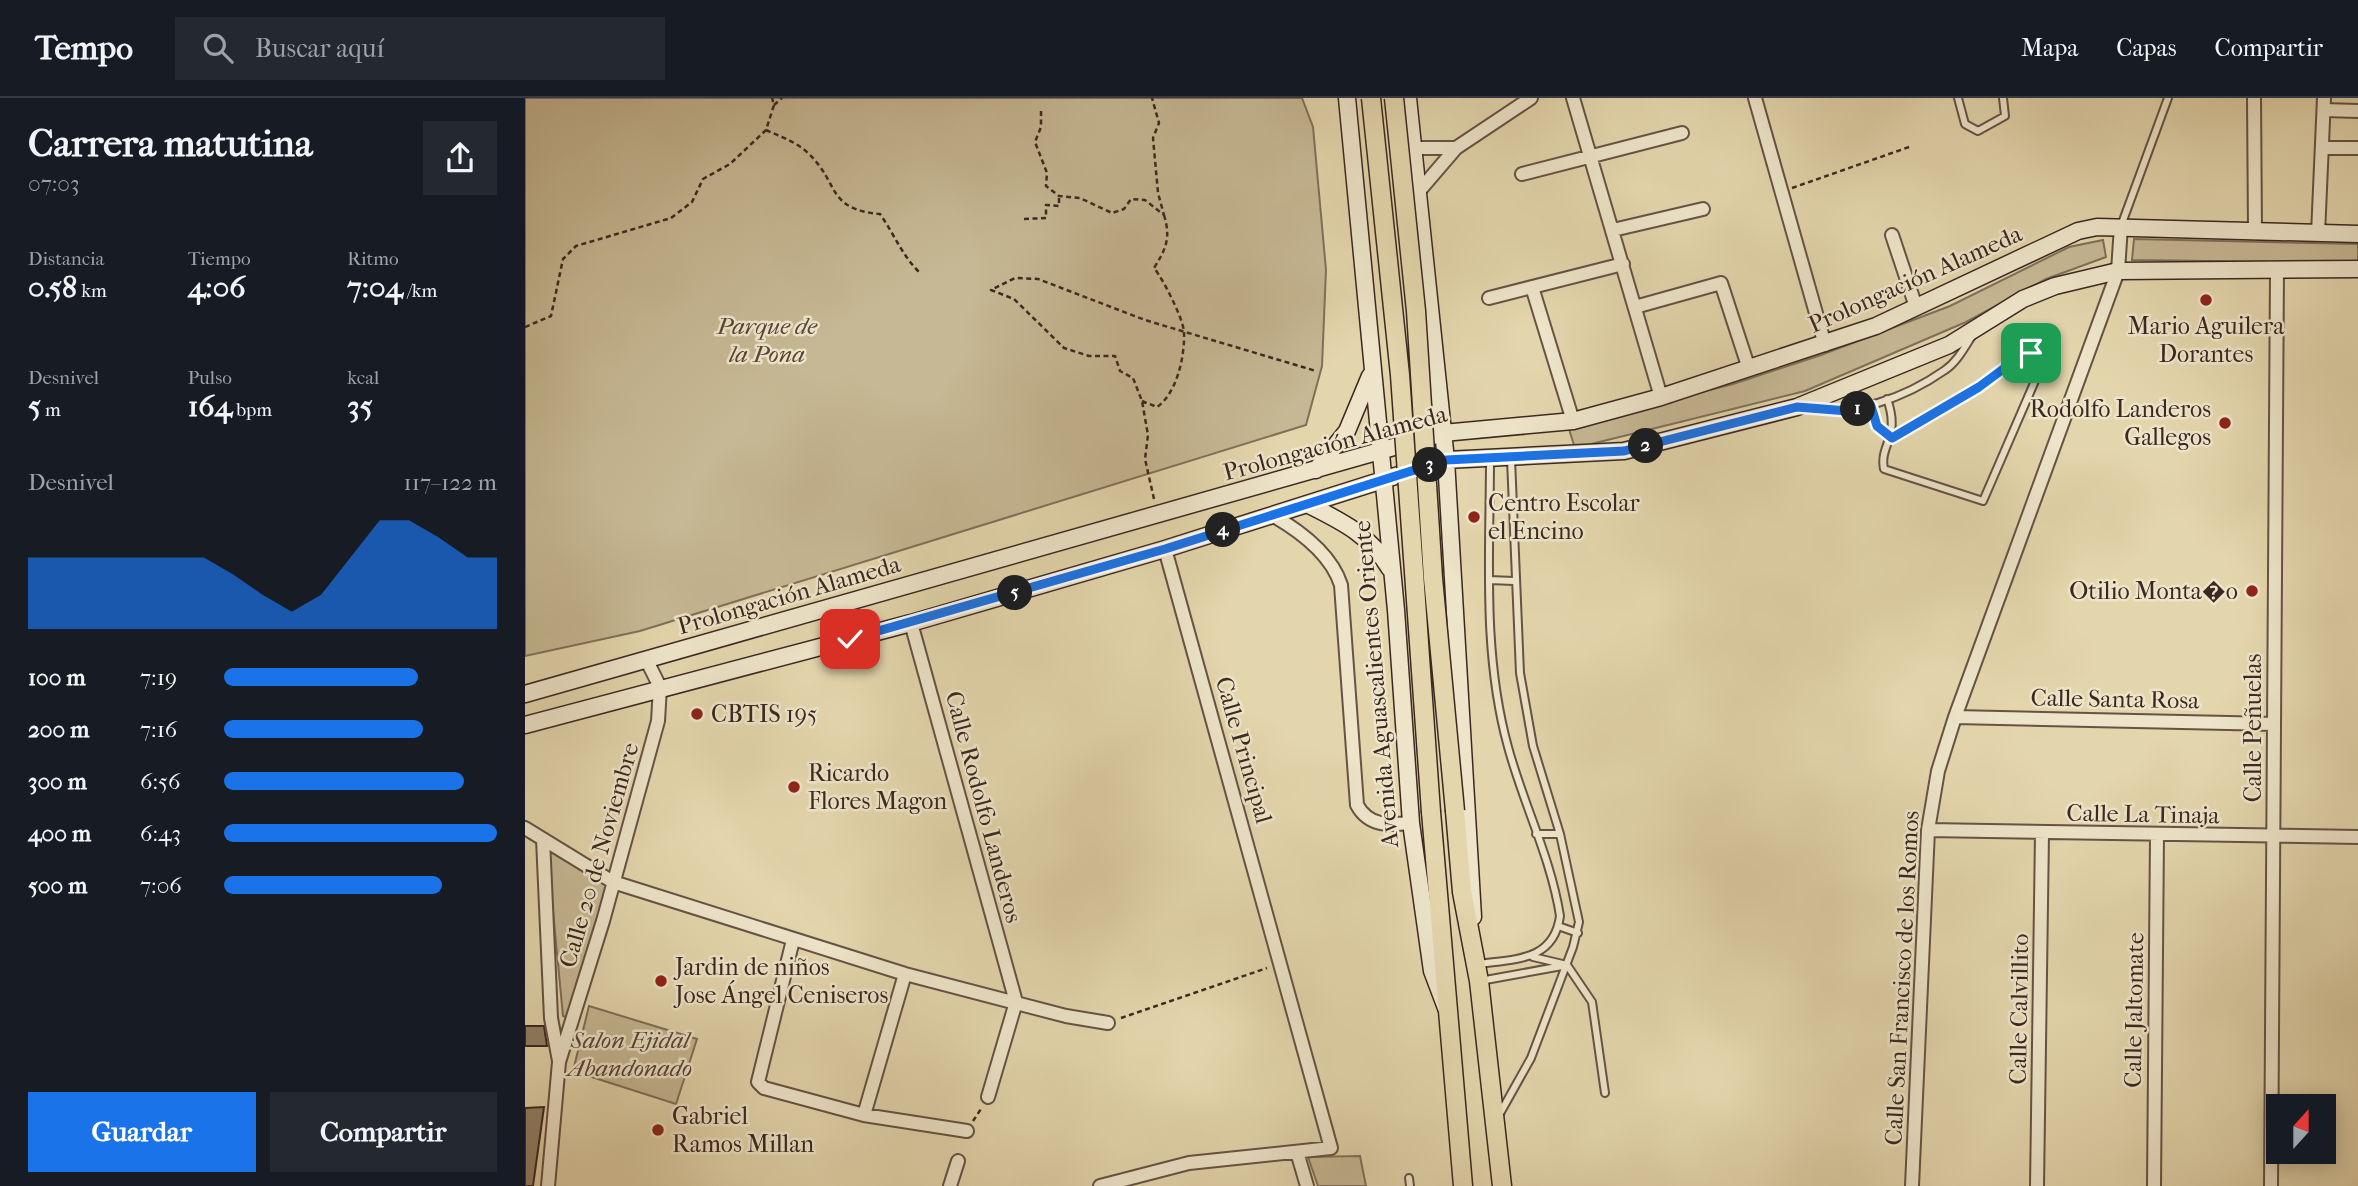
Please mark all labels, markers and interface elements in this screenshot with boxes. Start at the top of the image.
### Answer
search box [175,17,665,80]
text: Tempo [35,29,133,68]
icon: search [199,29,237,67]
text: Buscar aquí [255,33,384,64]
text: Mapa [2021,34,2078,62]
text: Capas [2116,34,2177,62]
text: Compartir [2215,34,2323,62]
text: Carrera matutina [28,121,312,166]
button: share [423,121,497,195]
text: 07:03 [28,170,79,197]
street label: Prolongación Alameda [1804,219,2027,339]
text: Distancia [28,248,104,270]
text: Tiempo [188,248,251,270]
text: Ritmo [347,248,399,270]
text: 0.58 [28,270,77,305]
text: 4:06 [188,270,245,305]
text: 7:04 [347,270,403,305]
text: km [77,280,107,302]
text: /km [403,280,437,302]
marker: Mario Aguilera Dorantes [2198,292,2214,308]
park label: Parque de la Pona [716,312,818,368]
place label: Mario Aguilera Dorantes [2128,312,2285,368]
pin [2001,323,2061,383]
icon: arrive [2012,334,2050,372]
text: Desnivel [28,367,99,389]
text: Pulso [188,367,232,389]
text: kcal [347,367,379,389]
text: 5 [28,389,41,424]
text: 164 [188,389,232,424]
text: 35 [347,389,373,424]
pin: 1 [1841,392,1875,426]
place label: Rodolfo Landeros Gallegos [2030,395,2211,451]
text: 1 [1854,397,1861,419]
text: m [41,399,61,421]
text: bpm [232,399,272,421]
street label: Prolongación Alameda [1220,399,1451,486]
marker: Rodolfo Landeros Gallegos [2217,415,2233,431]
pin: 2 [1629,428,1663,464]
text: 2 [1641,434,1650,456]
pin: 3 [1413,448,1447,482]
text: 3 [1426,453,1433,475]
text: Desnivel [28,469,114,496]
text: 117–122 m [404,469,497,496]
place label: Centro Escolar el Encino [1488,489,1641,545]
marker: Centro Escolar el Encino [1466,509,1482,525]
pin: 4 [1205,512,1241,548]
text: 4 [1217,518,1228,540]
street label: Avenida Aguascalientes Oriente [1348,519,1404,850]
street label: Prolongación Alameda [674,550,905,640]
pin: 5 [997,575,1033,610]
place label: Otilio Monta�o [2069,577,2238,605]
text: 5 [1010,581,1019,603]
marker: Otilio Monta�o [2244,583,2260,599]
pin [820,609,880,669]
icon: check [831,620,869,658]
street label: Calle Peñuelas [2239,654,2267,802]
text: 100 m [28,664,86,691]
text: 7:19 [140,664,177,691]
street label: Calle Principal [1210,673,1278,827]
street label: Calle Santa Rosa [2030,684,2200,714]
street label: Calle Rodolfo Landeros [940,688,1028,926]
place label: CBTIS 195 [711,700,817,728]
marker: CBTIS 195 [689,706,705,722]
text: 200 m [28,716,89,743]
text: 7:16 [140,716,177,743]
street label: Calle 20 de Noviembre [553,739,645,971]
place label: Ricardo Flores Magon [808,759,947,815]
text: 300 m [28,768,87,795]
text: 6:56 [140,768,180,795]
marker: Ricardo Flores Magon [786,779,802,795]
street label: Calle La Tinaja [2066,799,2221,829]
street label: Calle San Francisco de los Romos [1879,810,1925,1146]
text: 400 m [28,820,91,847]
text: 6:43 [140,820,181,847]
text: 500 m [28,872,87,899]
text: 7:06 [140,872,182,899]
street label: Calle Jaltomate [2119,932,2149,1088]
street label: Calle Calvillito [2004,933,2034,1085]
place label: Jardin de niños Jose Ángel Ceniseros [673,953,888,1009]
marker: Jardin de niños Jose Ángel Ceniseros [653,973,669,989]
park label: Salon Ejidal Abandonado [565,1026,692,1082]
button: Guardar [28,1092,256,1172]
button: Compartir [270,1092,497,1172]
north arrow [2266,1094,2336,1164]
map controls [2266,1094,2336,1164]
place label: Gabriel Ramos Millan [672,1102,814,1158]
marker: Gabriel Ramos Millan [650,1122,666,1138]

